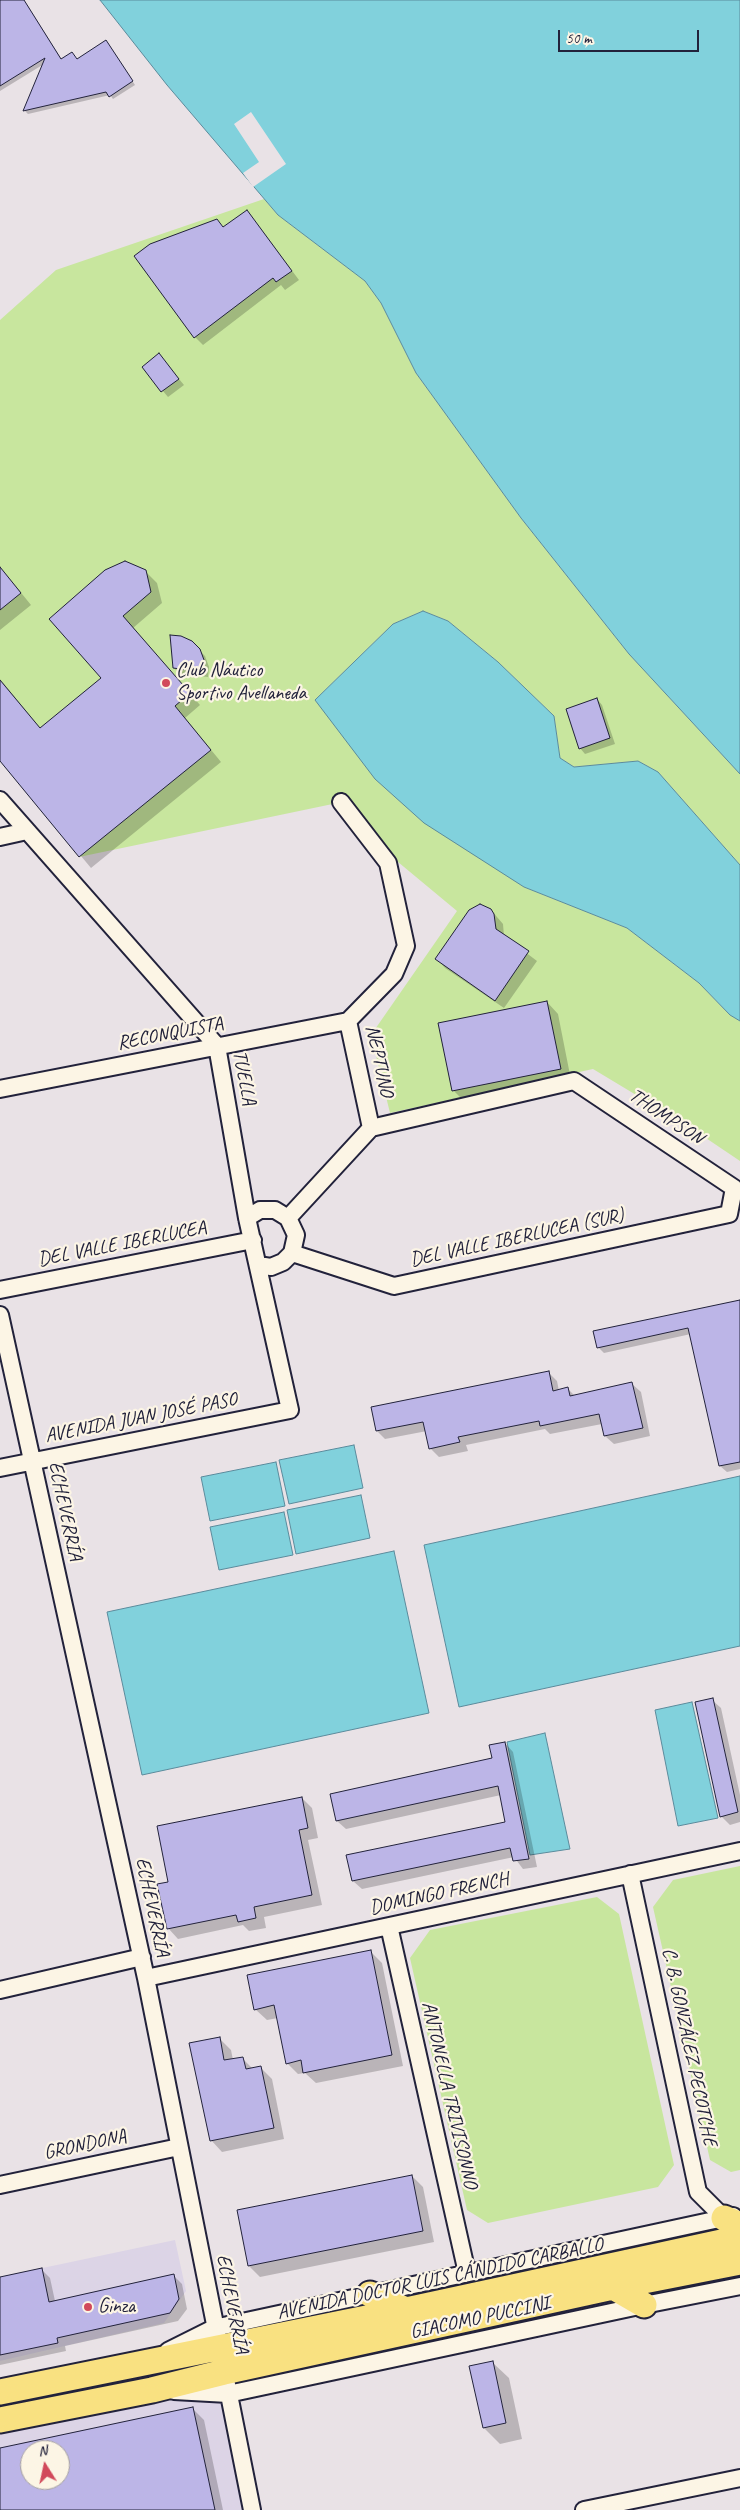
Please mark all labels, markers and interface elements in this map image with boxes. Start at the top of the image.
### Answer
scale bar [560,20,701,52]
text: 50 m [566,29,592,48]
place label: Club Náutico Sportivo Avellaneda [176,659,306,706]
marker: Club Náutico Sportivo Avellaneda [160,677,172,689]
street label: RECONQUISTA [115,1012,225,1056]
street label: NEPTUNO [360,1023,398,1099]
street label: TUELLA [227,1048,261,1108]
street label: THOMPSON [624,1083,708,1151]
street label: DEL VALLE IBERLUCEA (SUR) [408,1204,626,1272]
street label: DEL VALLE IBERLUCEA [36,1216,208,1272]
street label: AVENIDA JUAN JOSÉ PASO [43,1388,239,1448]
street label: ECHEVERRÍA [43,1459,87,1563]
street label: ECHEVERRÍA [130,1855,174,1959]
street label: DOMINGO FRENCH [367,1868,511,1920]
street label: C. B. GONZÁLEZ PECOTCHE [656,1946,722,2148]
street label: ANTONELLA TRIVISONNO [416,1999,482,2191]
street label: GRONDONA [42,2125,128,2165]
street label: AVENIDA DOCTOR LUIS CÁNDIDO CARBALLO [275,2233,605,2325]
street label: ECHEVERRÍA [211,2252,253,2356]
street label: GIACOMO PUCCINI [408,2291,552,2345]
place label: Ginza [98,2295,135,2319]
marker: Ginza [82,2301,94,2313]
north arrow [20,2440,70,2490]
text: N [37,2442,48,2460]

